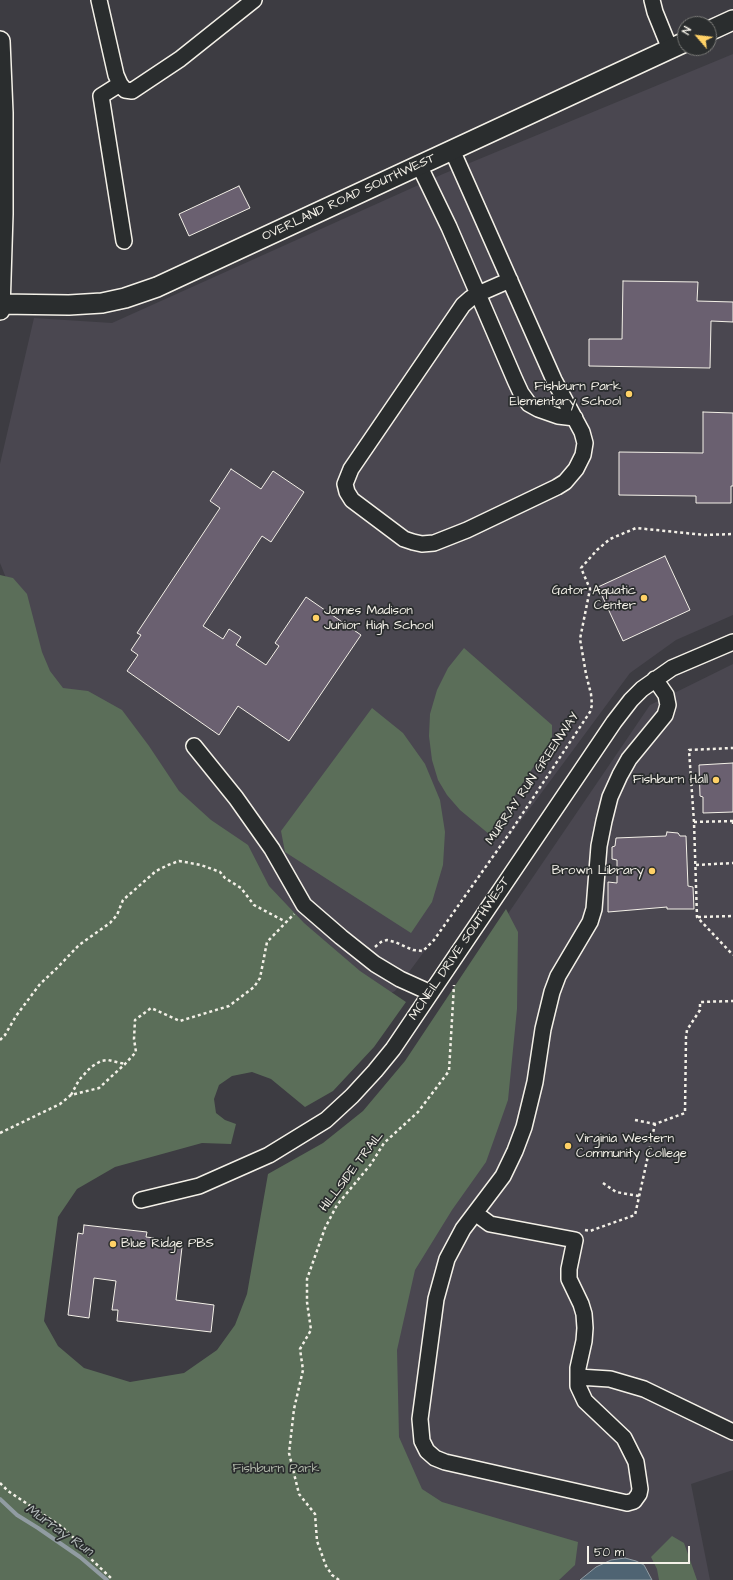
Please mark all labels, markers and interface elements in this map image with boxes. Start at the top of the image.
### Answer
north arrow [677,16,717,56]
text: N [679,24,695,37]
street label: OVERLAND ROAD SOUTHWEST [260,151,438,245]
place label: Fishburn Park Elementary School [510,379,621,410]
marker: Fishburn Park Elementary School [624,389,634,399]
place label: Gator Aquatic Center [552,583,636,614]
marker: Gator Aquatic Center [639,593,649,603]
place label: James Madison Junior High School [324,603,434,634]
marker: James Madison Junior High School [311,613,321,623]
street label: MURRAY RUN GREENWAY [483,710,583,848]
place label: Fishburn Hall [633,772,708,788]
marker: Fishburn Hall [711,775,721,785]
place label: Brown Library [552,863,644,879]
marker: Brown Library [647,866,657,876]
street label: MCNEIL DRIVE SOUTHWEST [406,874,514,1024]
street label: HILLSIDE TRAIL [317,1129,387,1215]
place label: Virginia Western Community College [576,1131,687,1162]
marker: Virginia Western Community College [563,1141,573,1151]
place label: Blue Ridge PBS [121,1236,214,1252]
marker: Blue Ridge PBS [108,1239,118,1249]
park label: Fishburn Park [233,1461,319,1477]
water label: Murray Run [22,1502,96,1560]
scale bar [589,1538,692,1564]
text: 50 m [594,1544,624,1561]

